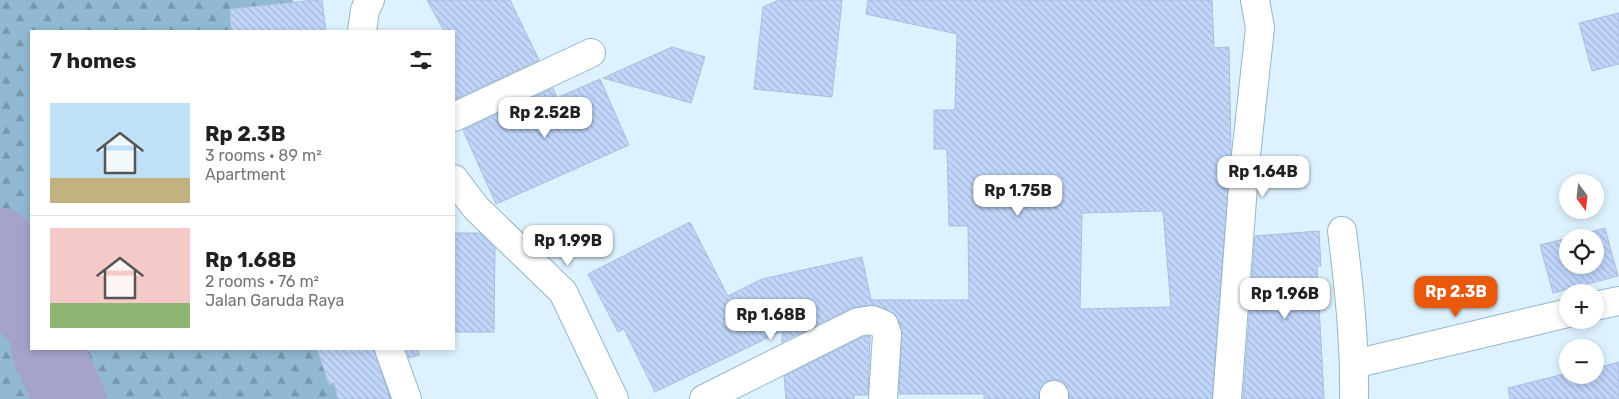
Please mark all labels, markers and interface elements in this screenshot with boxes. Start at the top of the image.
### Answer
icon: filters [407,46,435,74]
text: 7 homes [50,48,136,73]
pin: Rp 2.52B [493,96,597,139]
text: Rp 2.52B [509,103,581,122]
text: Rp 2.3B [205,121,285,146]
icon: home [90,123,150,183]
text: 3 rooms · 89 m² [205,146,322,165]
pin: Rp 1.64B [1211,156,1315,198]
text: Rp 1.64B [1228,162,1298,181]
text: Apartment [205,165,285,184]
pin: Rp 1.75B [966,174,1070,217]
north arrow [1559,174,1604,219]
map controls [1559,174,1604,384]
text: Rp 1.75B [984,181,1052,200]
pin: Rp 1.99B [516,224,620,267]
button: locate [1559,229,1604,274]
text: Rp 1.99B [534,231,602,250]
text: Rp 1.68B [205,247,296,272]
icon: home [90,248,150,308]
text: 2 rooms · 76 m² [205,272,319,291]
pin: Rp 2.3B [1410,276,1502,318]
pin: Rp 1.96B [1233,278,1337,320]
text: Rp 2.3B [1425,282,1487,301]
text: Rp 1.96B [1251,284,1319,303]
button: + [1559,284,1604,329]
text: Jalan Garuda Raya [205,291,344,310]
pin: Rp 1.68B [719,298,823,341]
text: Rp 1.68B [736,305,806,324]
button: − [1559,339,1604,384]

